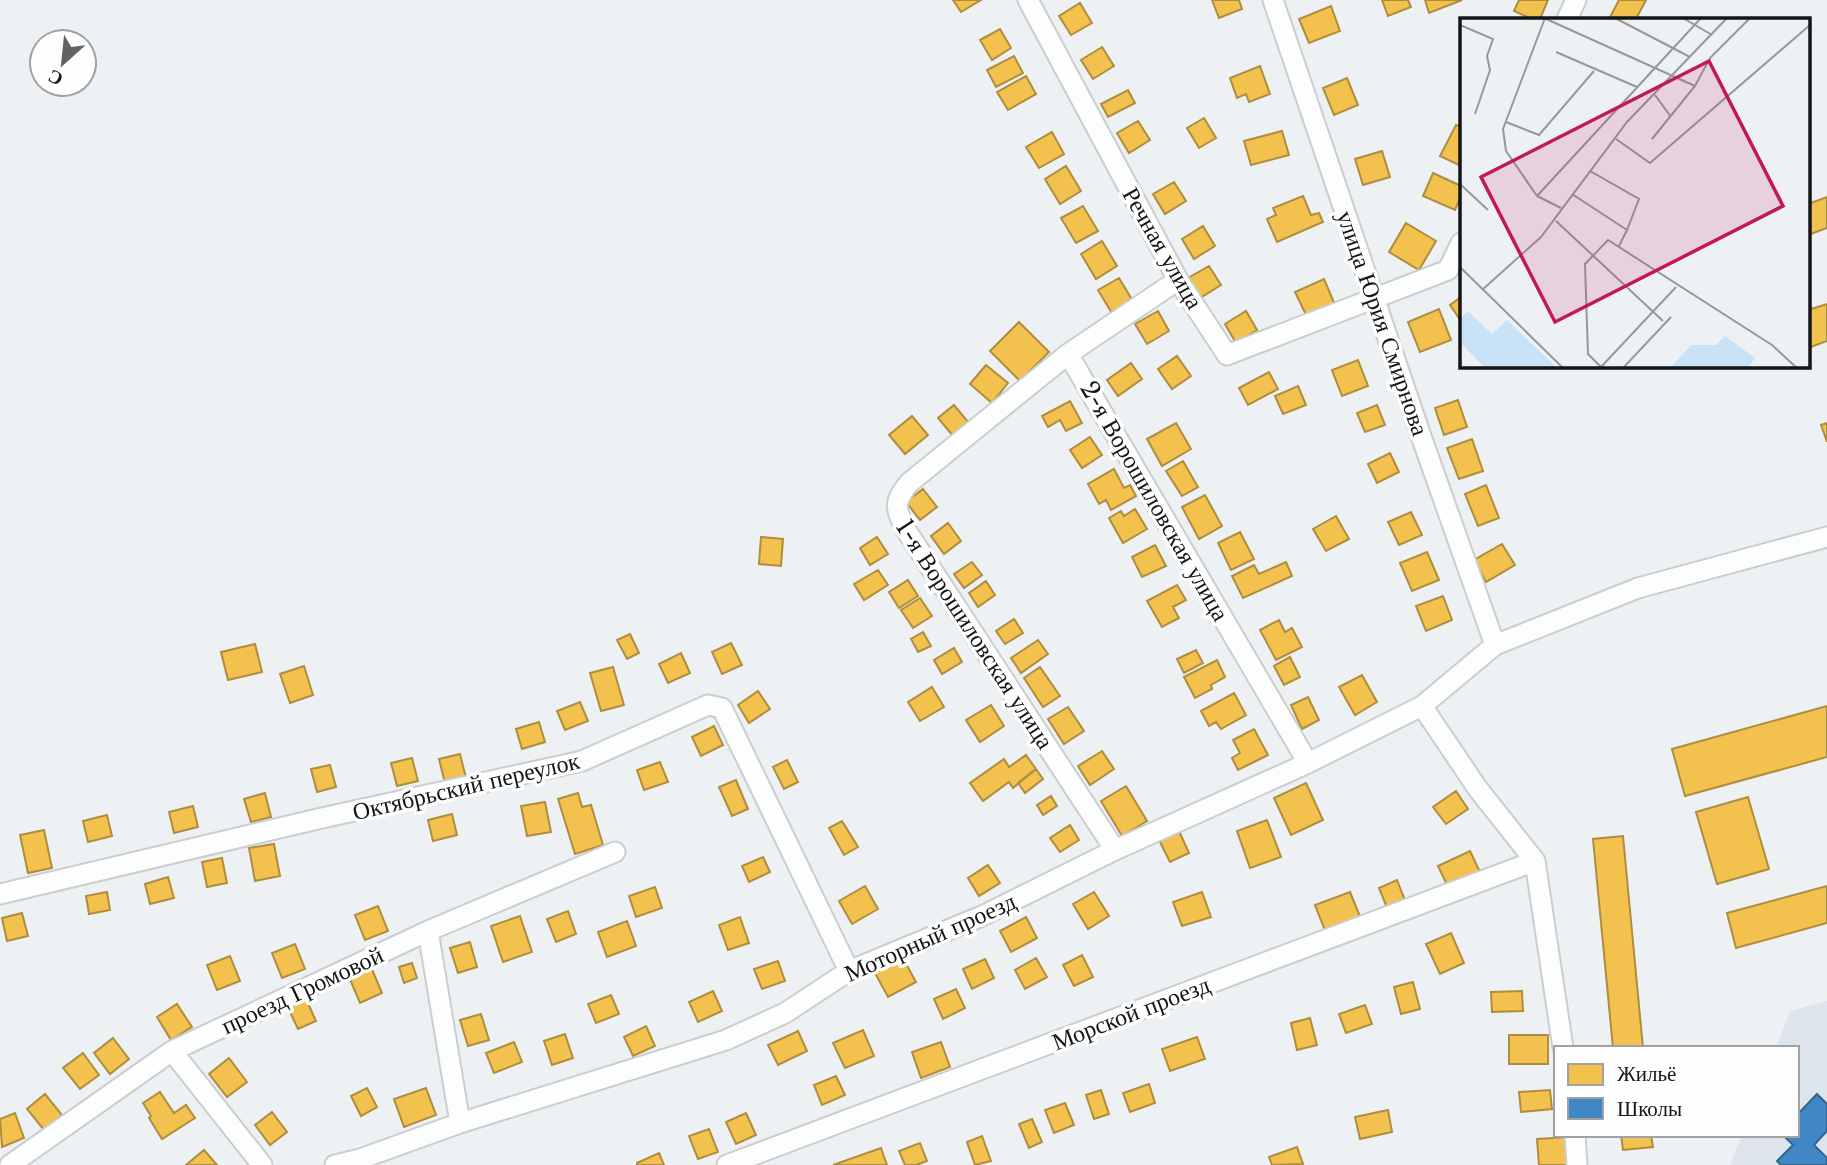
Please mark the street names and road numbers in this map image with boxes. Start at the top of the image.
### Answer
street label: Речная улица [1116,182,1210,314]
street label: улица Юрия Смирнова [1331,207,1435,440]
street label: 2-я Ворошиловская улица [1074,376,1236,626]
street label: 1-я Ворошиловская улица [890,514,1060,755]
street label: Октябрьский переулок [350,746,583,826]
street label: Моторный проезд [840,886,1020,988]
street label: проезд Громовой [216,940,388,1040]
street label: Морской проезд [1048,970,1214,1056]

